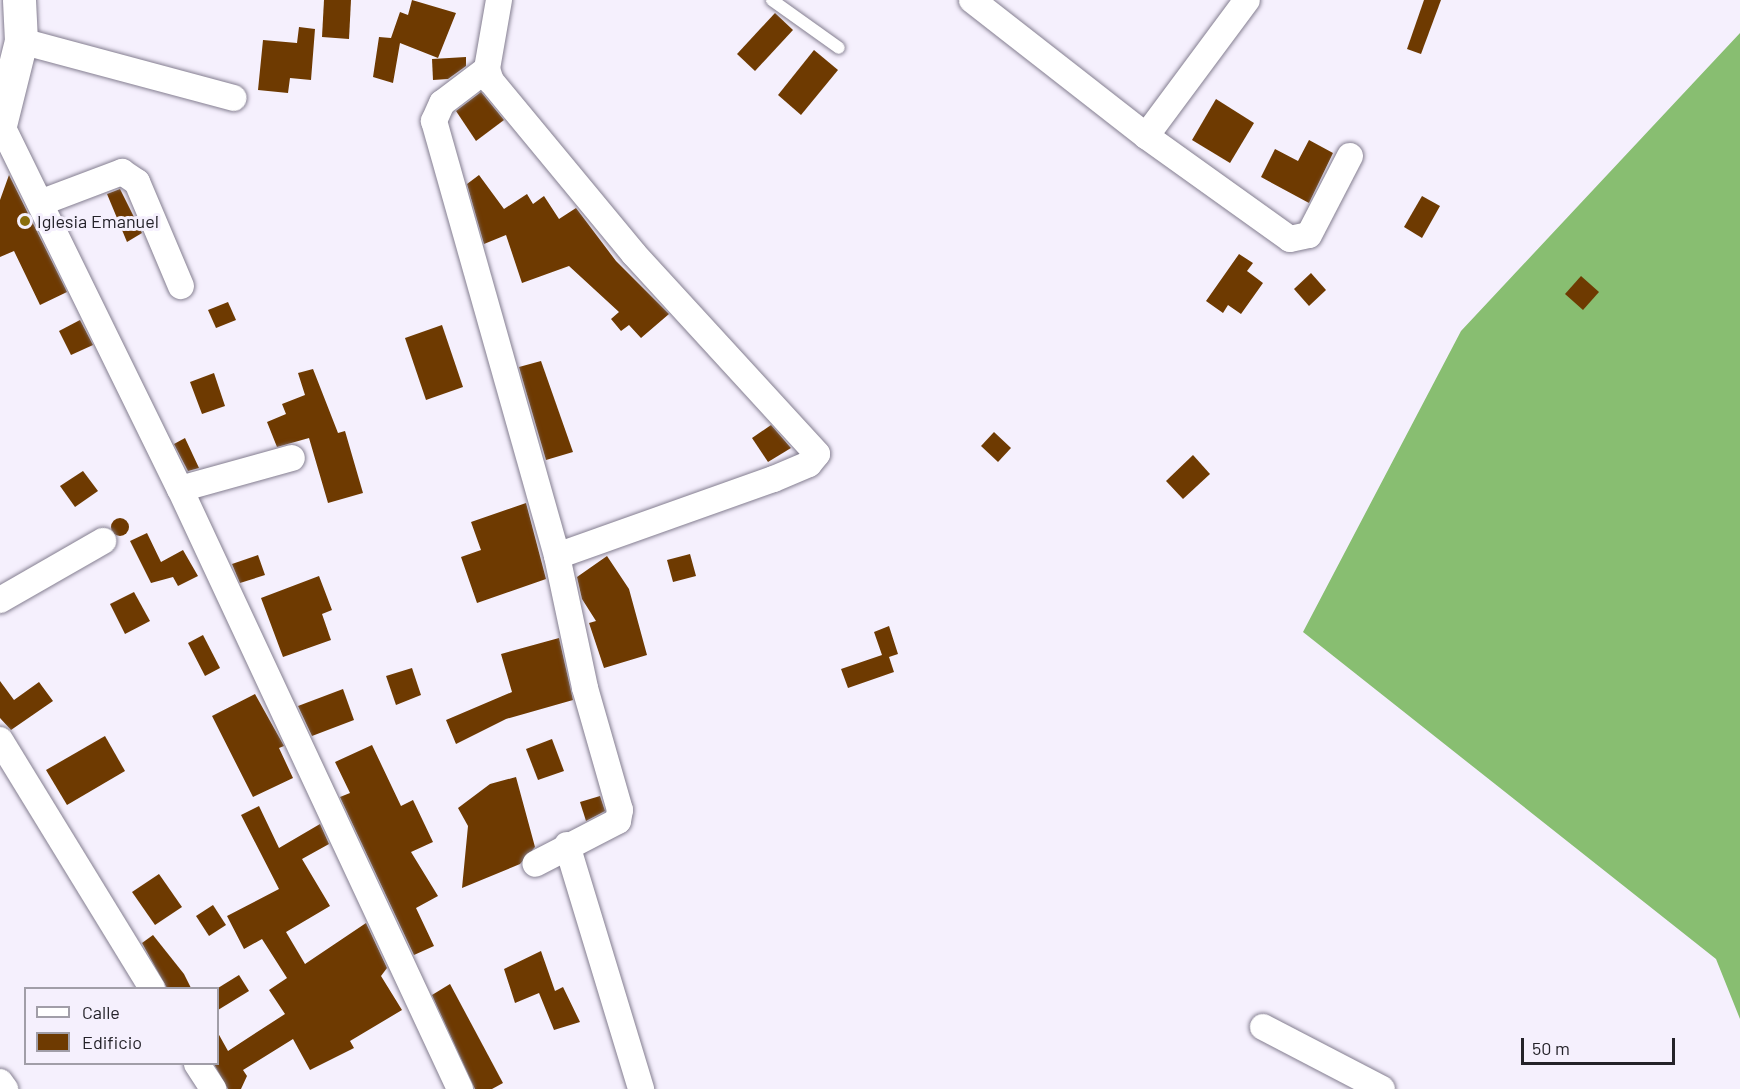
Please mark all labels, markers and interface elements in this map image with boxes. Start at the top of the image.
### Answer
place label: Iglesia Emanuel [37,210,159,232]
marker: Iglesia Emanuel [18,214,32,228]
legend [24,987,219,1065]
text: Calle [82,1001,120,1023]
scale bar [1524,1026,1678,1064]
text: Edificio [82,1031,142,1053]
text: 50 m [1532,1037,1570,1059]

